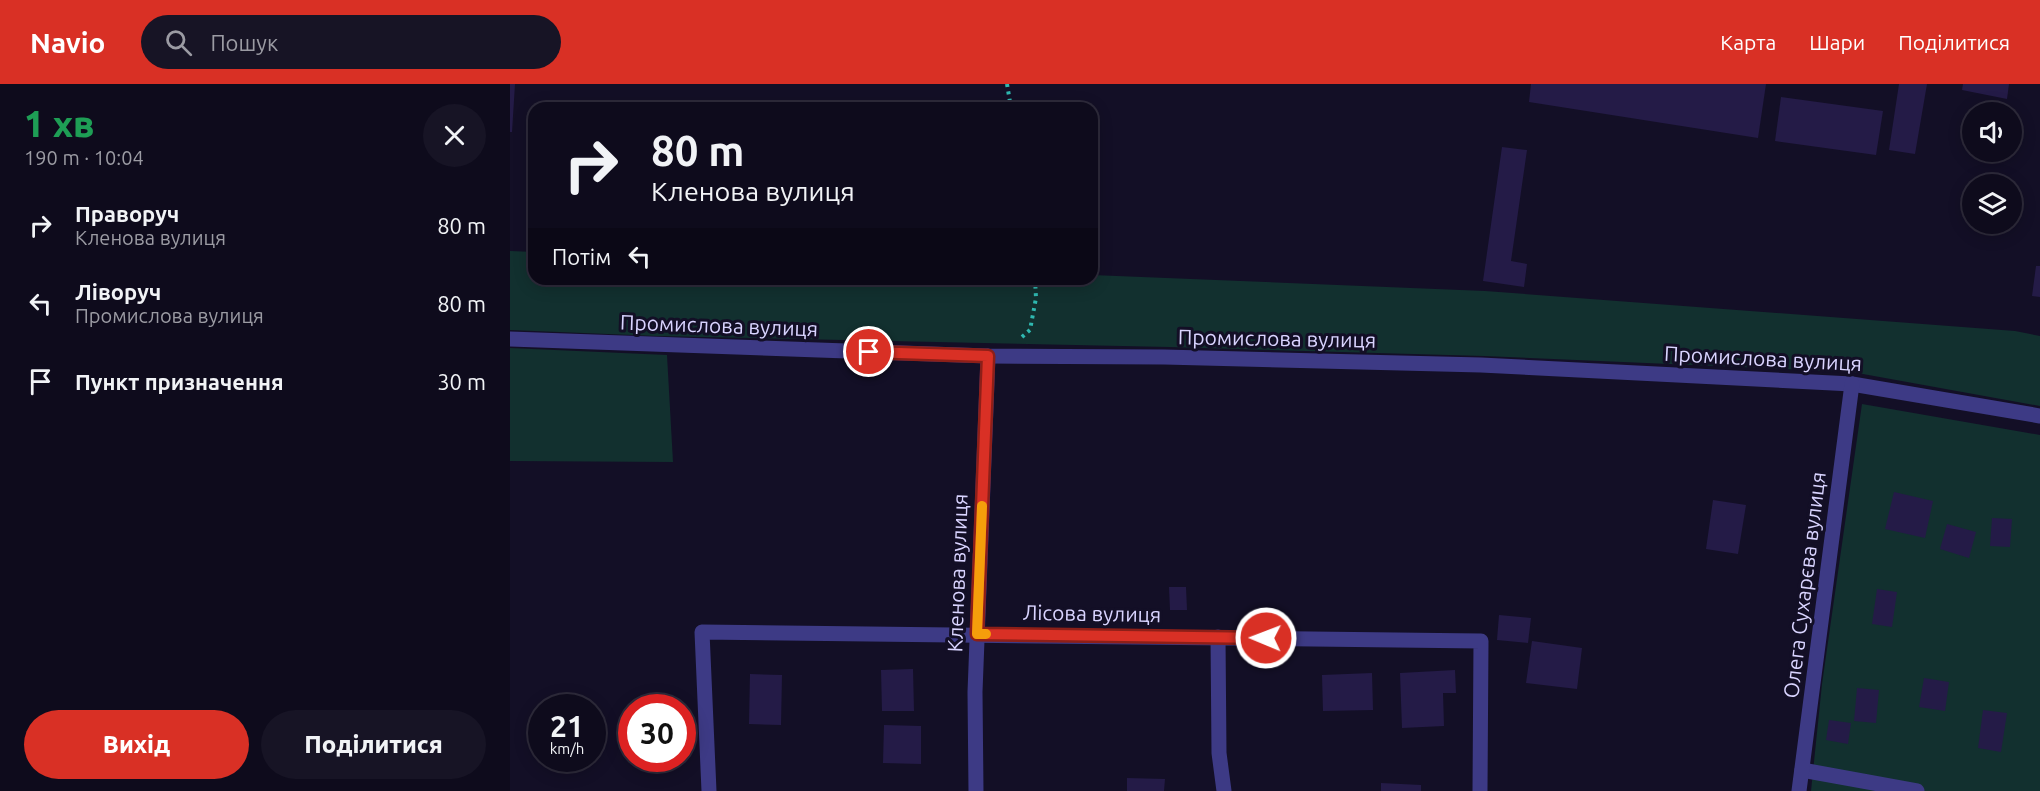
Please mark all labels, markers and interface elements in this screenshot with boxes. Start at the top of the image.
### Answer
search box [141,15,561,69]
icon: search [162,26,195,59]
text: Navio [30,27,105,58]
text: Пошук [210,30,278,55]
text: Карта [1720,30,1776,54]
text: Шари [1809,30,1865,54]
text: Поділитися [1898,30,2010,54]
map controls [1962,102,2022,234]
button: sound [1962,102,2022,162]
text: 1 хв [24,103,94,144]
button: close [423,104,486,167]
icon: right [552,126,630,204]
text: 80 m [651,127,745,174]
text: 190 m · 10:04 [24,146,144,169]
button: layers [1962,174,2022,234]
text: Кленова вулиця [651,176,855,206]
text: Праворуч [75,201,179,226]
icon: right [24,209,57,242]
text: 80 m [437,213,486,238]
text: Кленова вулиця [75,226,226,249]
icon: left [623,240,656,273]
text: Потім [552,244,611,269]
text: Ліворуч [75,279,161,304]
icon: left [24,287,57,320]
text: 80 m [437,291,486,316]
text: Промислова вулиця [75,304,264,327]
street label: Промислова вулиця [620,310,819,340]
street label: Промислова вулиця [1178,324,1376,352]
pin [843,326,894,377]
icon: arrive [852,335,885,368]
street label: Промислова вулиця [1663,341,1863,375]
icon: arrive [24,365,57,398]
text: Пункт призначення [75,369,284,394]
text: 30 m [437,369,486,394]
street label: Олега Сухарєва вулиця [1778,470,1830,699]
street label: Кленова вулиця [942,493,972,653]
street label: Лісова вулиця [1023,600,1161,626]
position arrow [1234,606,1298,670]
speed limit sign: 30 [618,694,696,772]
text: 21 [550,709,584,743]
button: Вихід [24,710,249,779]
button: Поділитися [261,710,486,779]
text: km/h [550,740,584,757]

